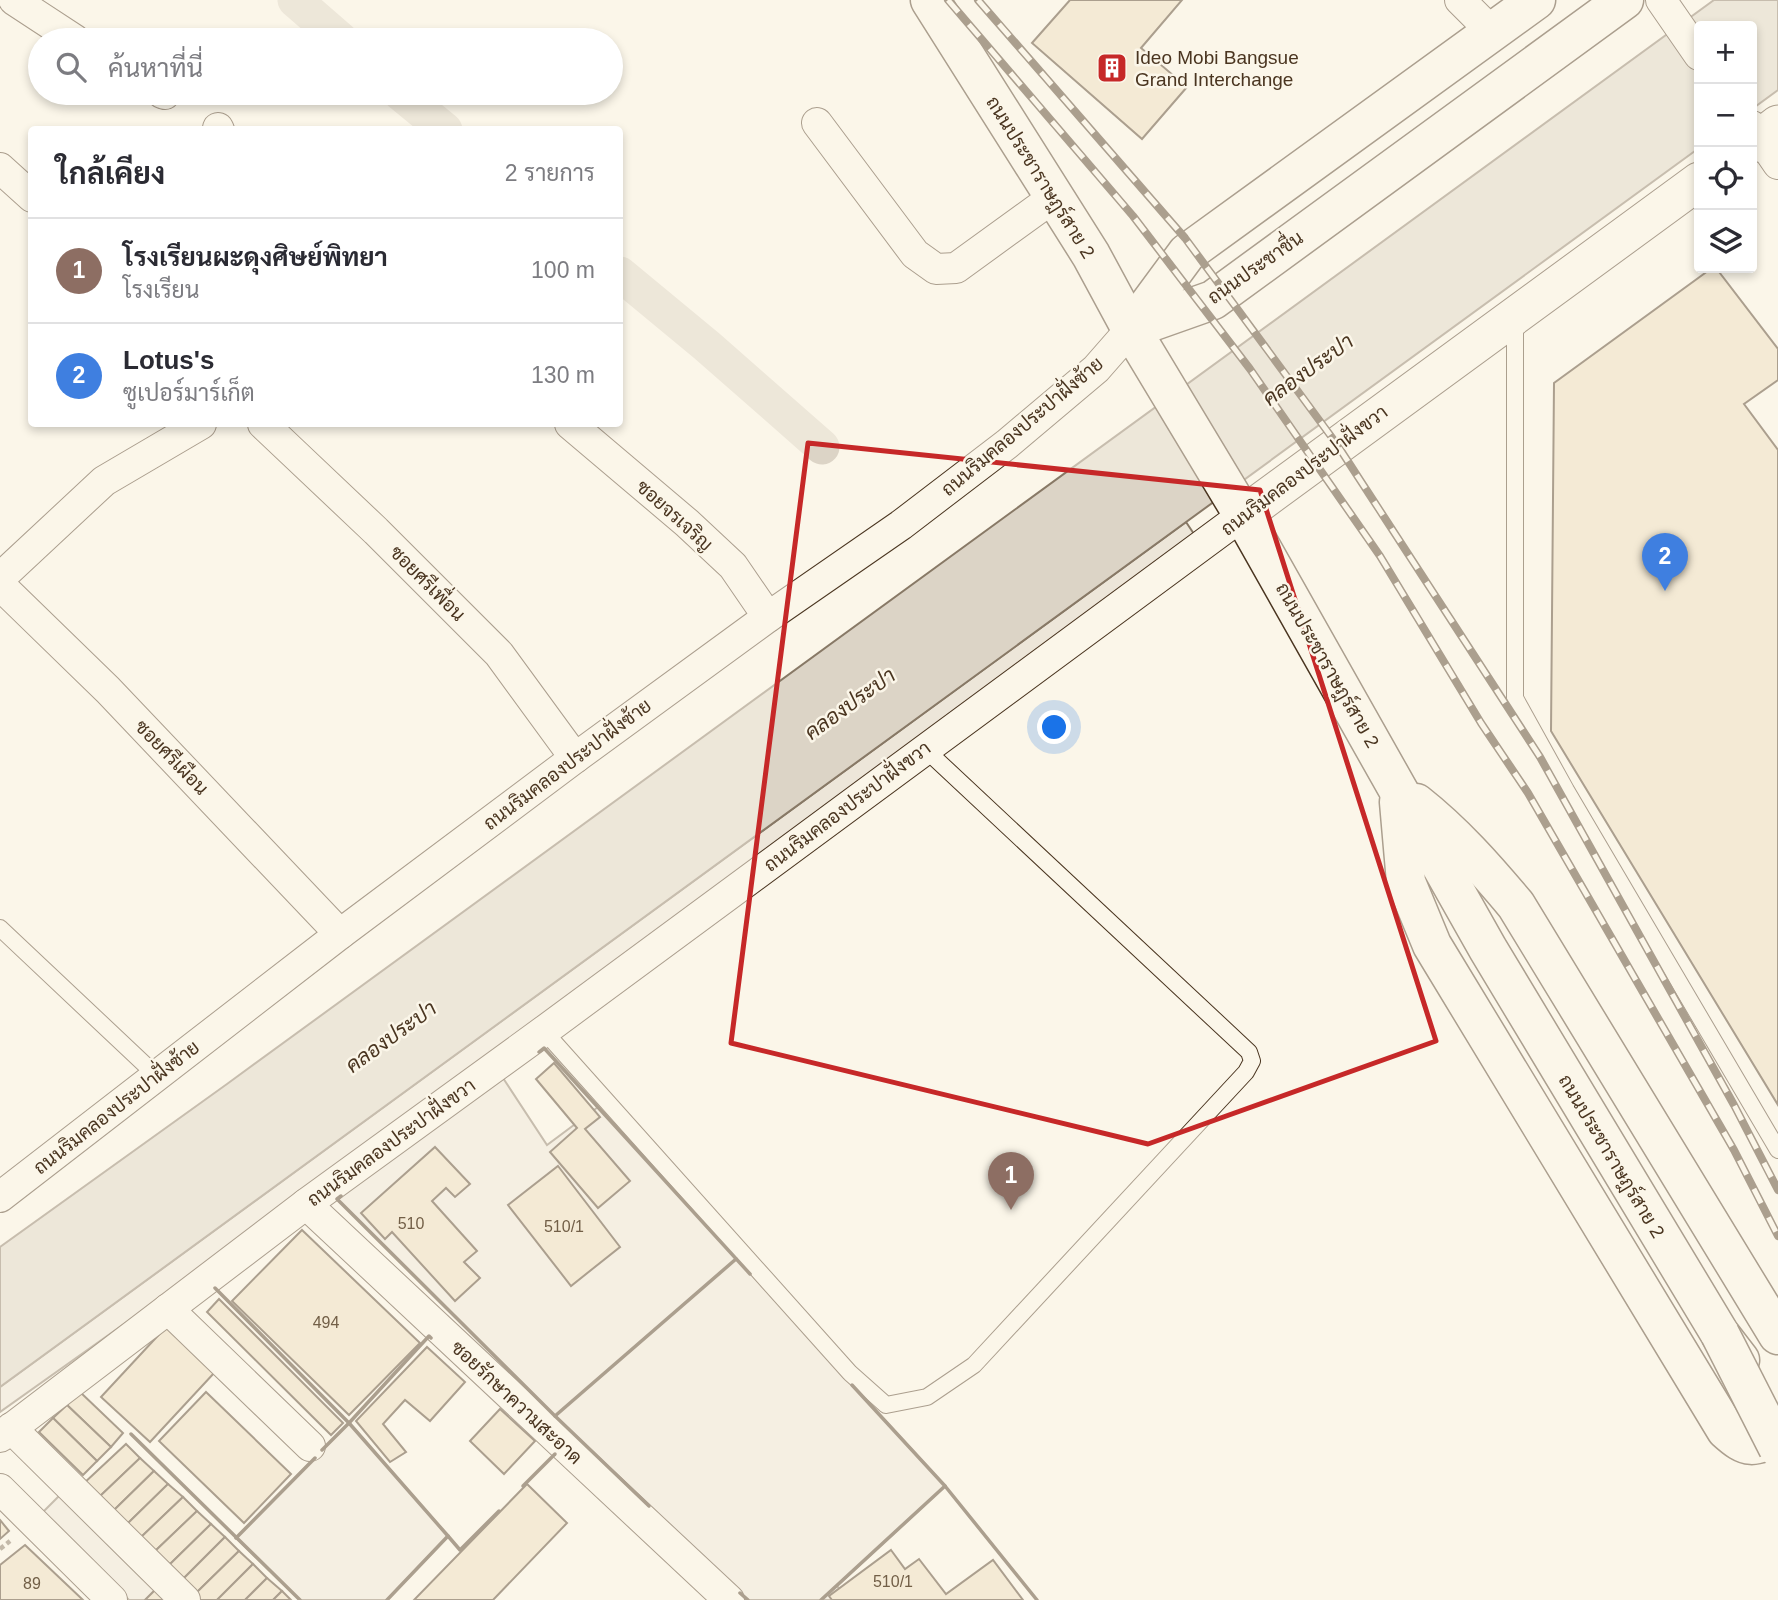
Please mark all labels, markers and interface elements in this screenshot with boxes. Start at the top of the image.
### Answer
map controls [1694,21,1757,273]
button: + [1694,21,1757,84]
search box [28,28,623,105]
place label: Ideo Mobi Bangsue Grand Interchange [1135,47,1299,90]
icon: search [52,48,90,86]
building icon: Ideo Mobi Bangsue Grand Interchange [1095,51,1129,85]
text: ค้นหาที่นี่ [108,53,203,83]
button: − [1694,84,1757,147]
street label: ถนนประชาราษฎร์สาย 2 [980,91,1101,263]
button: locate [1694,147,1757,210]
text: ใกล้เคียง [56,157,165,190]
text: 2 รายการ [505,160,595,186]
button: layers [1694,210,1757,273]
street label: ถนนประชาชื่น [1200,221,1307,308]
text: โรงเรียนผะดุงศิษย์พิทยา [123,242,388,272]
text: 1 [73,257,85,283]
text: 100 m [531,257,595,283]
text: โรงเรียน [123,277,199,303]
water label: คลองประปา [1258,329,1357,410]
text: Lotus's [123,345,214,375]
street label: ถนนริมคลองประปาฝั่งซ้าย [933,348,1107,500]
text: 2 [73,362,85,388]
text: 130 m [531,362,595,388]
text: ซูเปอร์มาร์เก็ต [123,380,255,406]
street label: ถนนริมคลองประปาฝั่งขวา [1213,396,1391,540]
street label: ซอยจรเจริญ [632,476,717,556]
pin: 2 [1642,533,1688,591]
street label: ซอยศรีเพื่อน [386,537,474,625]
street label: ถนนประชาราษฎร์สาย 2 [1270,578,1385,752]
water label: คลองประปา [800,663,899,744]
street label: ถนนริมคลองประปาฝั่งซ้าย [476,690,655,834]
your location [1037,710,1071,744]
street label: ซอยศรีเผือน [131,714,214,799]
street label: ถนนริมคลองประปาฝั่งขวา [756,732,934,876]
water label: คลองประปา [341,996,440,1077]
street label: ถนนริมคลองประปาฝั่งซ้าย [26,1031,203,1178]
street label: ถนนริมคลองประปาฝั่งขวา [299,1069,479,1210]
street label: ถนนประชาราษฎร์สาย 2 [1553,1070,1670,1243]
pin: 1 [988,1152,1034,1210]
house number: 510 [398,1215,424,1232]
house number: 510/1 [544,1218,584,1235]
house number: 494 [313,1314,339,1331]
street label: ซอยรักษาความสะอาด [447,1336,586,1468]
house number: 510/1 [873,1573,913,1590]
house number: 89 [23,1575,41,1592]

